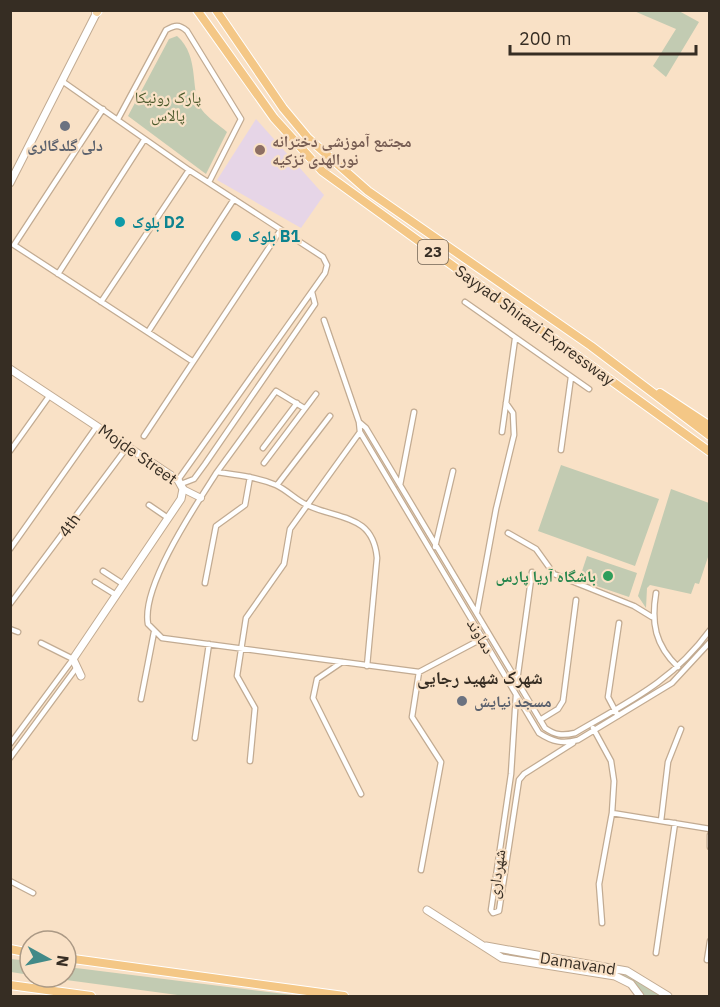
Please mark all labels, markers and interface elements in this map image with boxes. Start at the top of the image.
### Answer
scale bar [510,18,696,56]
text: 200 m [519,27,571,50]
park label: پارک رونیکا پالاس [135,87,201,126]
marker: دلی گلدگالری [58,119,72,133]
place label: مجتمع آموزشی دخترانه نورالهدی تزکیه [272,131,412,169]
place label: دلی گلدگالری [27,135,103,155]
marker: مجتمع آموزشی دخترانه نورالهدی تزکیه [253,143,267,157]
place label: بلوک D2 [132,212,185,232]
marker: بلوک D2 [113,215,127,229]
place label: بلوک B1 [248,226,300,246]
marker: بلوک B1 [229,229,243,243]
road number: 23 [418,240,448,264]
street label: Sayyad Shirazi Expressway [451,260,619,390]
street label: Mojde Street [95,420,181,488]
street label: 4th [54,509,84,541]
place label: باشگاه آریا پارس [496,566,596,586]
marker: باشگاه آریا پارس [601,569,615,583]
street label: دماوند [463,615,499,657]
district label: شهرک شهید رجایی [417,666,543,689]
place label: مسجد نیایش [474,691,552,711]
marker: مسجد نیایش [455,694,469,708]
street label: شهرداری [483,848,510,900]
north arrow [18,929,78,989]
street label: Damavand [539,947,617,979]
text: N [52,954,74,968]

